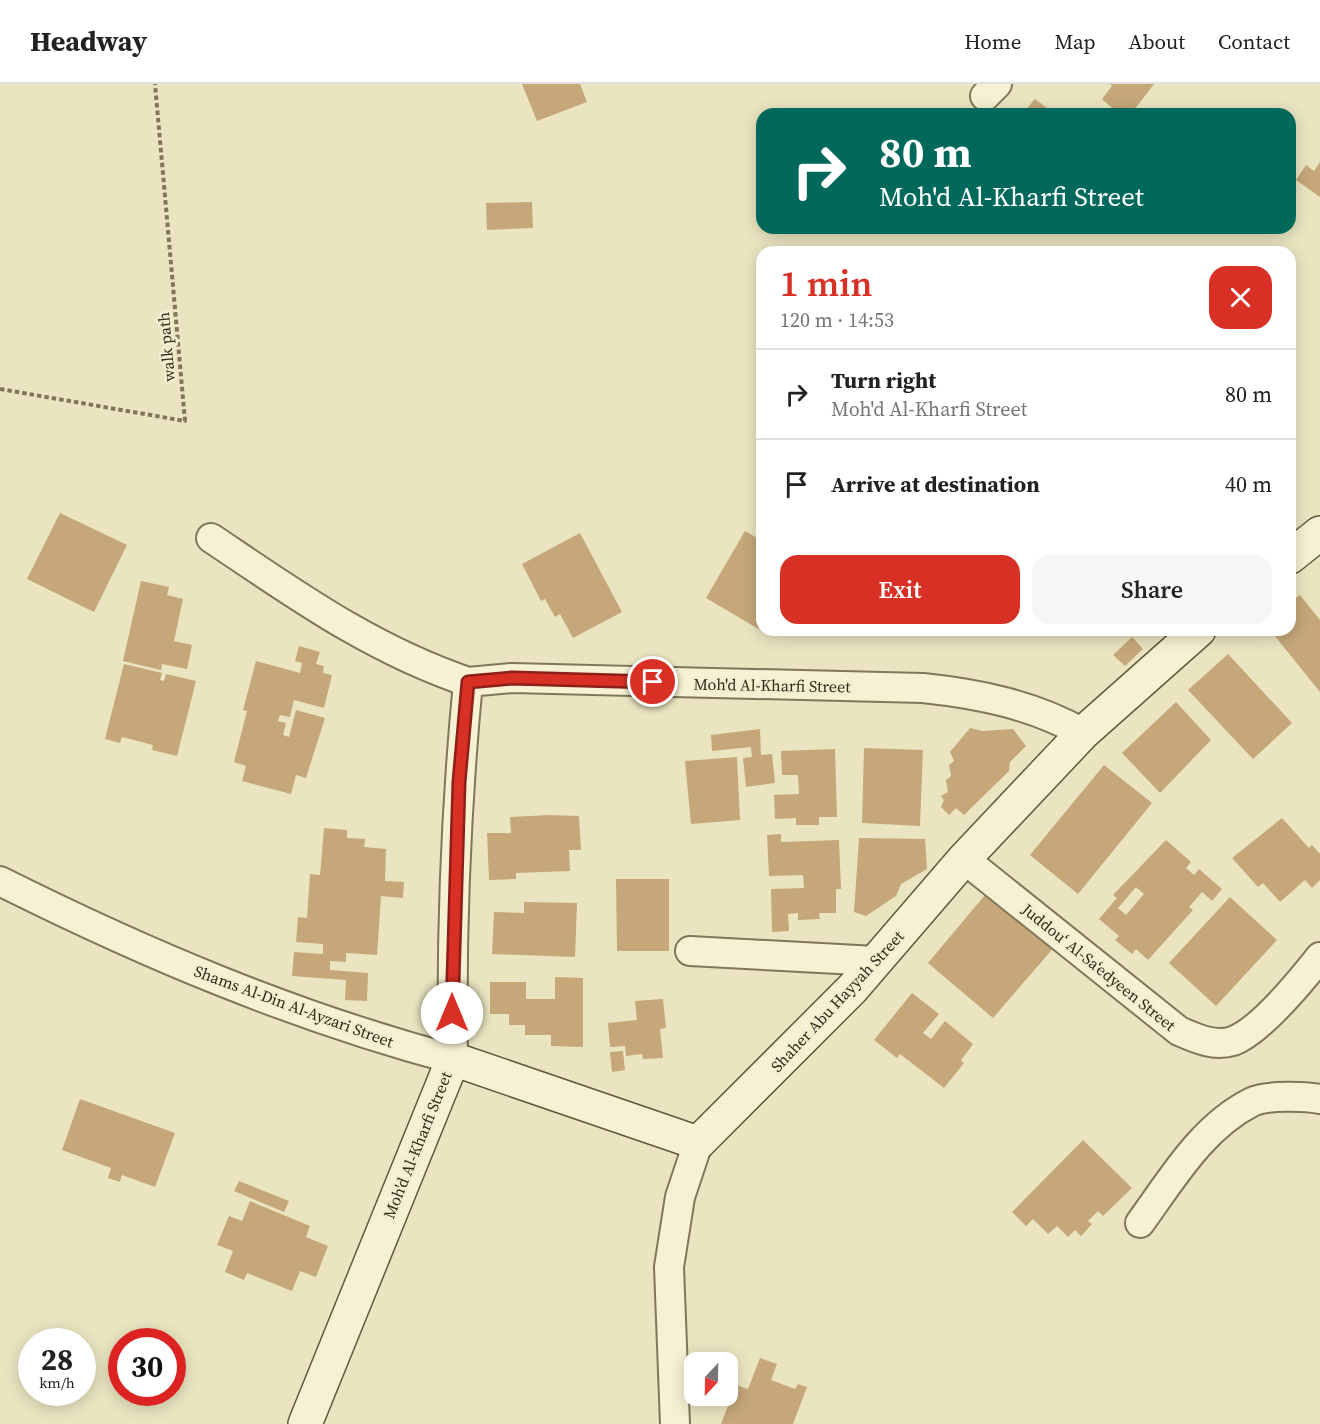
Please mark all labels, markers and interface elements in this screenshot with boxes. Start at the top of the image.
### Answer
text: Headway [30,22,147,60]
text: Home [964,27,1022,56]
text: Map [1055,27,1096,56]
text: About [1129,27,1185,56]
text: Contact [1218,27,1290,56]
text: 80 m [879,123,972,181]
icon: right [780,132,858,210]
text: Moh'd Al-Kharfi Street [879,178,1144,215]
text: 1 min [780,259,872,308]
button: close [1209,266,1272,329]
text: 120 m · 14:53 [780,306,894,334]
street label: walk path [152,311,180,383]
text: Turn right [831,365,936,395]
icon: right [780,378,813,411]
text: 80 m [1225,379,1272,409]
text: Moh'd Al-Kharfi Street [831,395,1027,423]
icon: arrive [780,468,813,501]
text: Arrive at destination [831,469,1040,499]
text: 40 m [1225,469,1272,499]
button: Exit [780,555,1020,624]
button: Share [1032,555,1272,624]
pin [627,656,678,707]
icon: arrive [636,665,669,698]
street label: Moh'd Al-Kharfi Street [693,673,851,697]
street label: Juddou‘ Al-Sa‘edyeen Street [1017,897,1181,1036]
street label: Shaher Abu Hayyah Street [765,925,909,1077]
street label: Shams Al-Din Al-Ayzari Street [191,960,397,1053]
position arrow [420,981,484,1045]
street label: Moh'd Al-Kharfi Street [377,1067,457,1222]
speed limit sign: 30 [108,1328,186,1406]
text: 28 [41,1339,73,1380]
north arrow [684,1352,738,1406]
map controls [684,1352,738,1406]
text: km/h [39,1372,75,1393]

